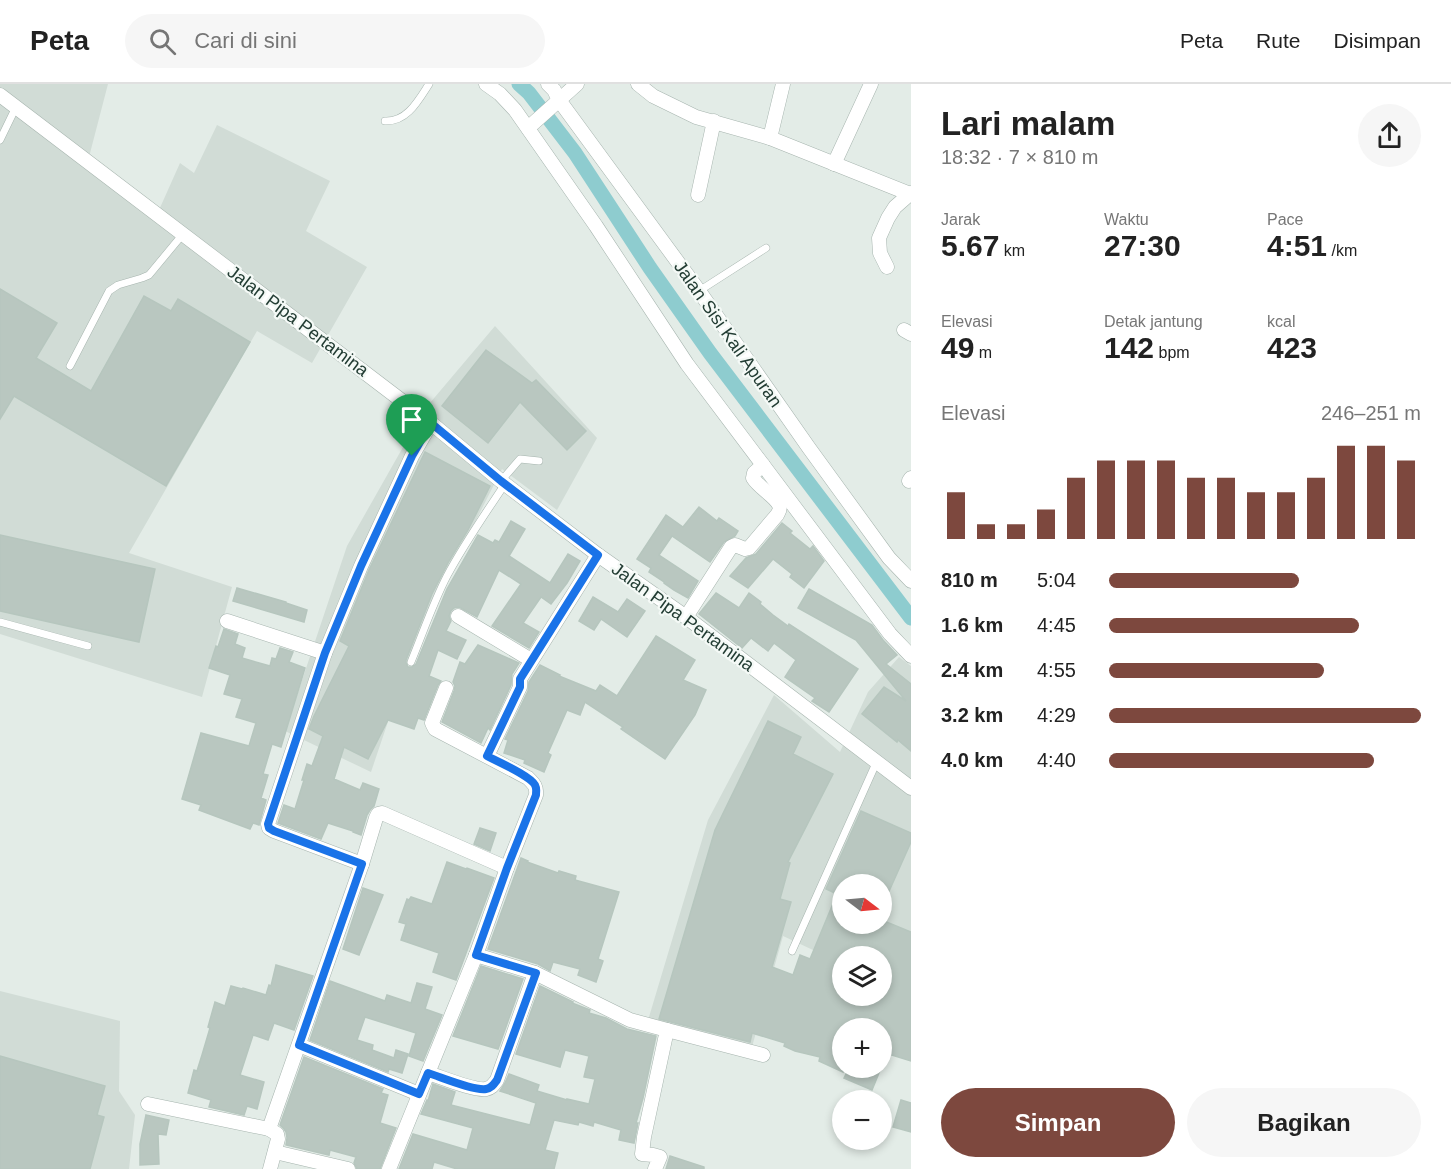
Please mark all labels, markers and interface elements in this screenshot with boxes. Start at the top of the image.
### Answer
search box [125,14,545,68]
text: Peta [30,25,89,56]
icon: search [146,25,179,58]
text: Cari di sini [194,28,297,53]
text: Peta [1180,29,1223,52]
text: Rute [1256,29,1300,52]
text: Disimpan [1333,29,1421,52]
button: share [1358,104,1421,167]
text: Lari malam [941,105,1115,142]
text: 18:32 · 7 × 810 m [941,146,1098,168]
text: Jarak [941,211,980,228]
text: Waktu [1104,211,1149,228]
text: Pace [1267,211,1303,228]
text: 5.67 [941,229,999,262]
text: 27:30 [1104,229,1181,262]
text: 4:51 [1267,229,1327,262]
text: km [999,242,1025,259]
text: /km [1327,242,1357,259]
street label: Jalan Sisi Kali Apuran [670,257,786,411]
street label: Jalan Pipa Pertamina [224,262,373,381]
text: Elevasi [941,313,993,330]
text: Detak jantung [1104,313,1203,330]
text: kcal [1267,313,1295,330]
text: 49 [941,331,974,364]
text: 142 [1104,331,1154,364]
text: 423 [1267,331,1317,364]
text: m [974,344,992,361]
text: bpm [1154,344,1190,361]
pin [386,394,437,456]
text: Elevasi [941,402,1005,424]
text: 246–251 m [1321,402,1421,424]
icon: arrive [395,403,428,436]
street label: Jalan Pipa Pertamina [608,559,759,676]
text: 810 m [941,569,998,591]
text: 5:04 [1037,569,1076,591]
text: 1.6 km [941,614,1003,636]
text: 4:45 [1037,614,1076,636]
text: 2.4 km [941,659,1003,681]
text: 4:55 [1037,659,1076,681]
text: 3.2 km [941,704,1003,726]
text: 4:29 [1037,704,1076,726]
text: 4.0 km [941,749,1003,771]
text: 4:40 [1037,749,1076,771]
north arrow [832,874,892,934]
map controls [832,874,892,1150]
button: layers [832,946,892,1006]
button: + [832,1018,892,1078]
button: Simpan [941,1088,1175,1157]
button: Bagikan [1187,1088,1421,1157]
button: − [832,1090,892,1150]

